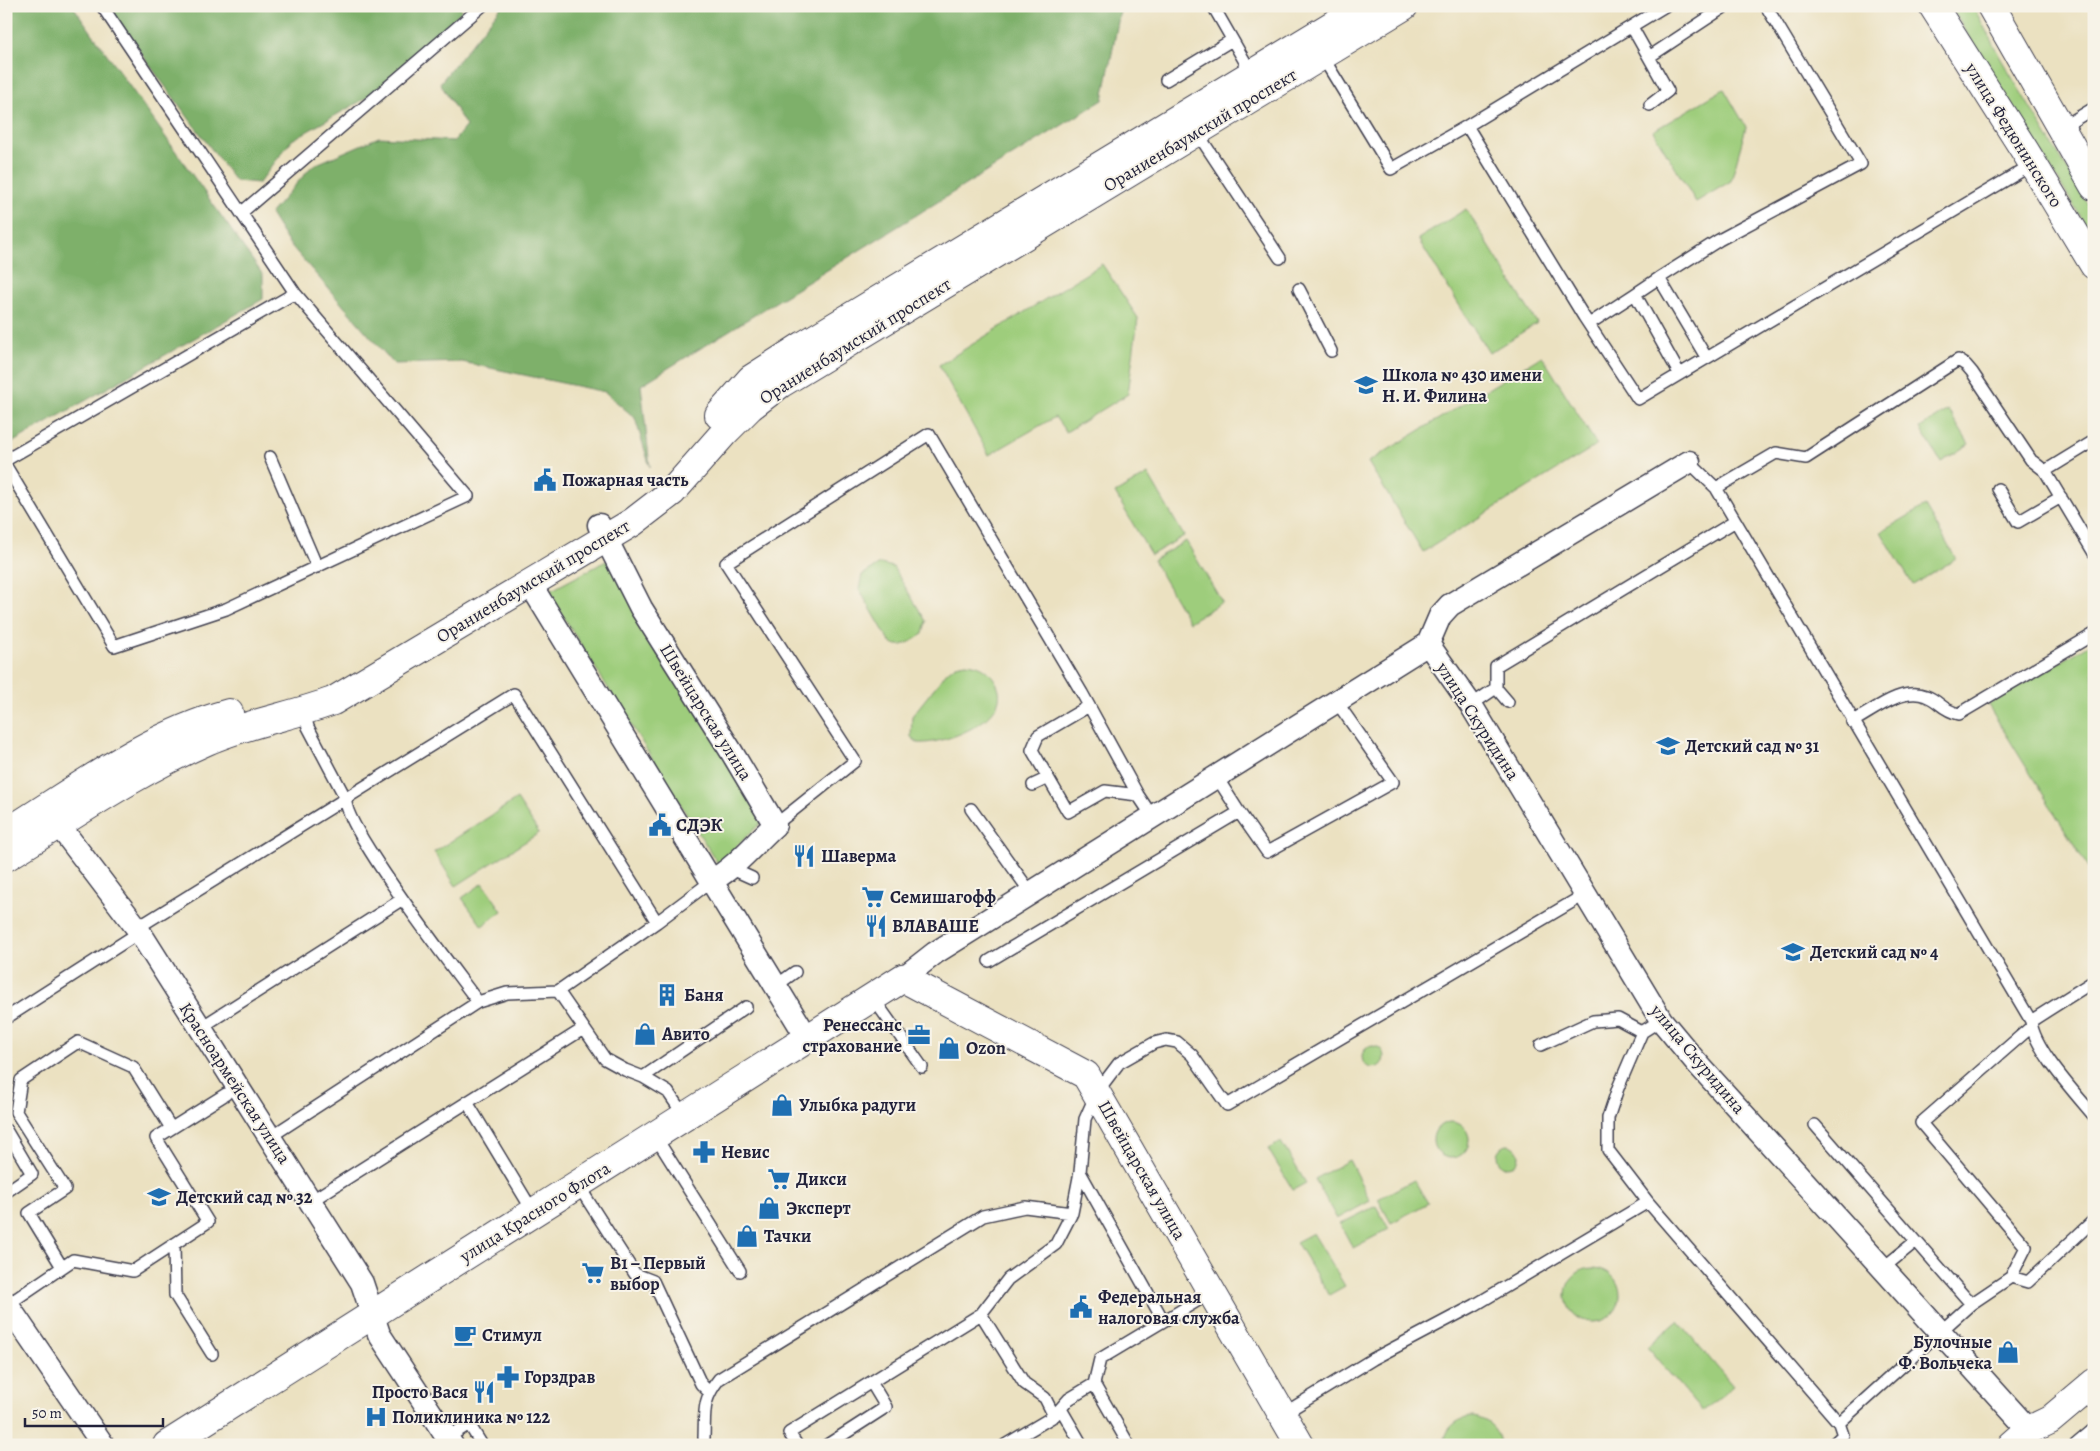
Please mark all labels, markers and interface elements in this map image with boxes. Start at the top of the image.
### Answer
street label: улица Федюнинского [1959,57,2068,212]
street label: Ораниенбаумский проспект [1099,63,1301,197]
street label: Ораниенбаумский проспект [755,272,955,410]
place label: Школа № 430 имени Н. И. Филина [1382,363,1543,408]
school or university icon: Школа № 430 имени Н. И. Филина [1353,372,1379,398]
public building icon: Пожарная часть [532,467,558,493]
place label: Пожарная часть [562,468,689,492]
street label: Ораниенбаумский проспект [432,514,634,648]
street label: Швейцарская улица [654,639,758,786]
street label: улица Скуридина [1430,657,1526,785]
school or university icon: Детский сад № 31 [1655,733,1681,759]
place label: Детский сад № 31 [1685,734,1820,758]
public building icon: СДЭК [647,812,673,838]
place label: СДЭК [676,813,723,837]
restaurant icon: Шаверма [791,843,817,869]
place label: Шаверма [821,844,897,868]
supermarket icon: Семишагофф [860,884,886,910]
place label: Семишагофф [890,885,996,909]
restaurant icon: ВЛАВАШЕ [863,913,889,939]
place label: ВЛАВАШЕ [892,914,979,938]
school or university icon: Детский сад № 4 [1780,939,1806,965]
place label: Детский сад № 4 [1810,940,1939,964]
building icon: Баня [654,982,680,1008]
place label: Баня [684,983,724,1007]
street label: Красноармейская улица [174,998,297,1169]
street label: улица Скуридина [1644,998,1751,1119]
place label: Ренессанс страхование [803,1013,902,1058]
shop icon: Авито [632,1021,658,1047]
place label: Авито [661,1022,710,1046]
office icon: Ренессанс страхование [906,1022,932,1048]
shop icon: Ozon [936,1035,962,1061]
place label: Ozon [966,1036,1006,1060]
shop icon: Улыбка радуги [769,1092,795,1118]
place label: Улыбка радуги [799,1093,916,1117]
street label: Швейцарская улица [1092,1096,1192,1245]
pharmacy icon: Невис [691,1139,717,1165]
place label: Невис [721,1140,770,1164]
street label: улица Красного Флота [454,1156,615,1269]
supermarket icon: Дикси [766,1166,792,1192]
place label: Дикси [796,1167,847,1191]
school or university icon: Детский сад № 32 [146,1184,172,1210]
place label: Детский сад № 32 [176,1185,313,1209]
shop icon: Эксперт [756,1195,782,1221]
place label: Эксперт [786,1196,851,1220]
shop icon: Тачки [734,1223,760,1249]
place label: Тачки [764,1224,812,1248]
place label: В1 – Первый выбор [610,1251,706,1296]
supermarket icon: В1 – Первый выбор [580,1260,606,1286]
place label: Федеральная налоговая служба [1098,1285,1240,1330]
public building icon: Федеральная налоговая служба [1068,1294,1094,1320]
cafe icon: Стимул [452,1322,478,1348]
place label: Стимул [482,1323,542,1347]
place label: Булочные Ф. Вольчека [1898,1330,1992,1375]
shop icon: Булочные Ф. Вольчека [1995,1339,2021,1365]
pharmacy icon: Горздрав [495,1364,521,1390]
place label: Горздрав [524,1365,595,1389]
restaurant icon: Просто Вася [471,1379,497,1405]
place label: Просто Вася [372,1380,468,1404]
scale bar [25,1396,162,1428]
text: 50 m [32,1403,62,1423]
hospital icon: Поликлиника № 122 [363,1404,389,1430]
place label: Поликлиника № 122 [392,1405,550,1429]

